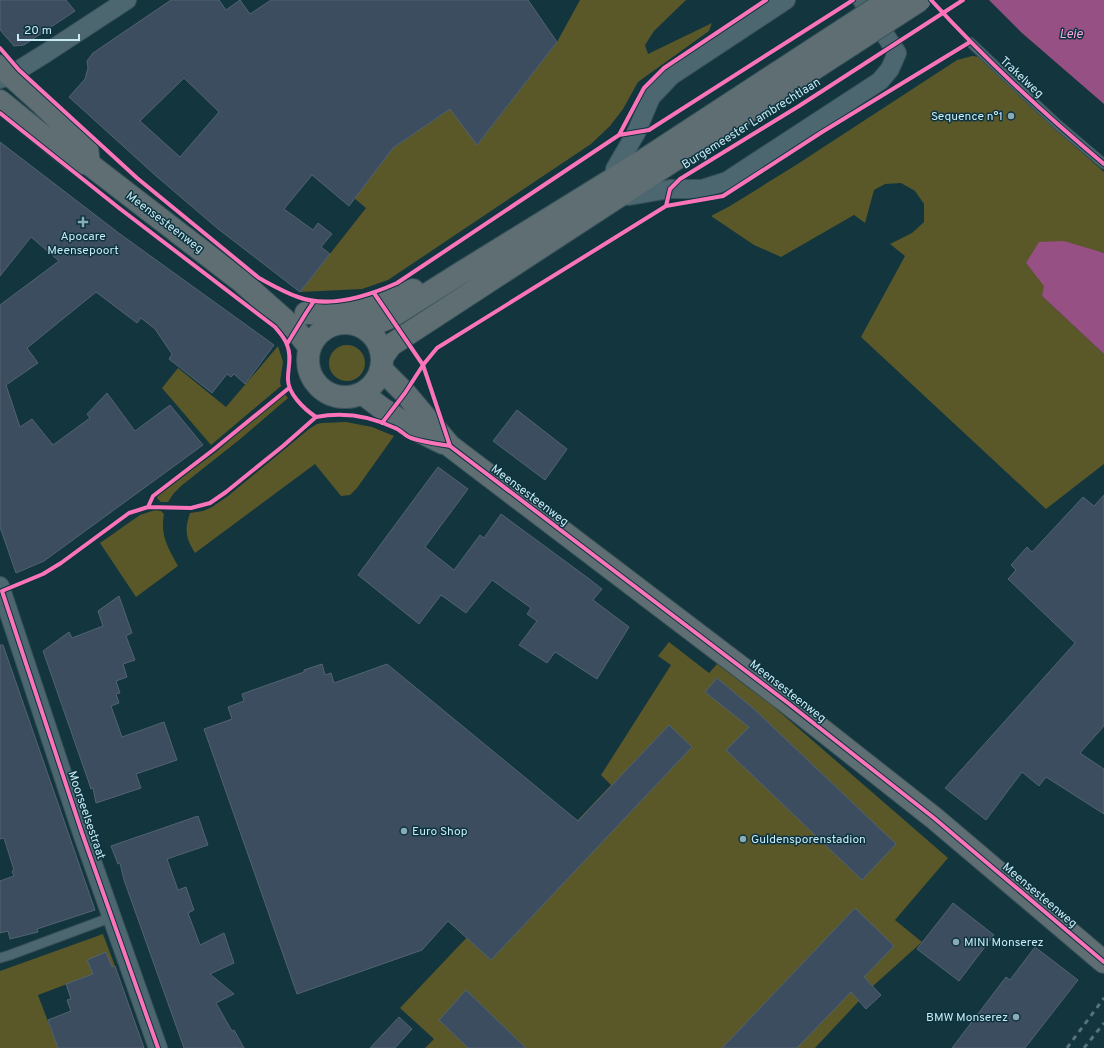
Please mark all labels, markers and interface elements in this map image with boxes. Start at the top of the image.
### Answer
scale bar [18,16,79,42]
text: 20 m [24,23,52,39]
water label: Leie [1059,27,1083,43]
street label: Trakelweg [996,53,1047,102]
street label: Burgemeester Lambrechtlaan [679,75,824,173]
place label: Sequence n°1 [931,109,1003,125]
marker: Sequence n°1 [1006,111,1016,121]
street label: Meensesteenweg [122,188,206,257]
marker: Apocare Meensepoort [78,217,88,227]
place label: Apocare Meensepoort [47,229,119,259]
street label: Meensesteenweg [487,461,571,530]
street label: Meensesteenweg [746,657,829,727]
street label: Moorseelsestraat [63,769,109,862]
place label: Euro Shop [412,824,468,840]
marker: Euro Shop [399,826,409,836]
place label: Guldensporenstadion [751,832,866,848]
marker: Guldensporenstadion [738,834,748,844]
street label: Meensesteenweg [999,860,1080,932]
place label: MINI Monserez [964,935,1044,951]
marker: MINI Monserez [951,937,961,947]
place label: BMW Monserez [926,1010,1008,1026]
marker: BMW Monserez [1011,1012,1021,1022]

